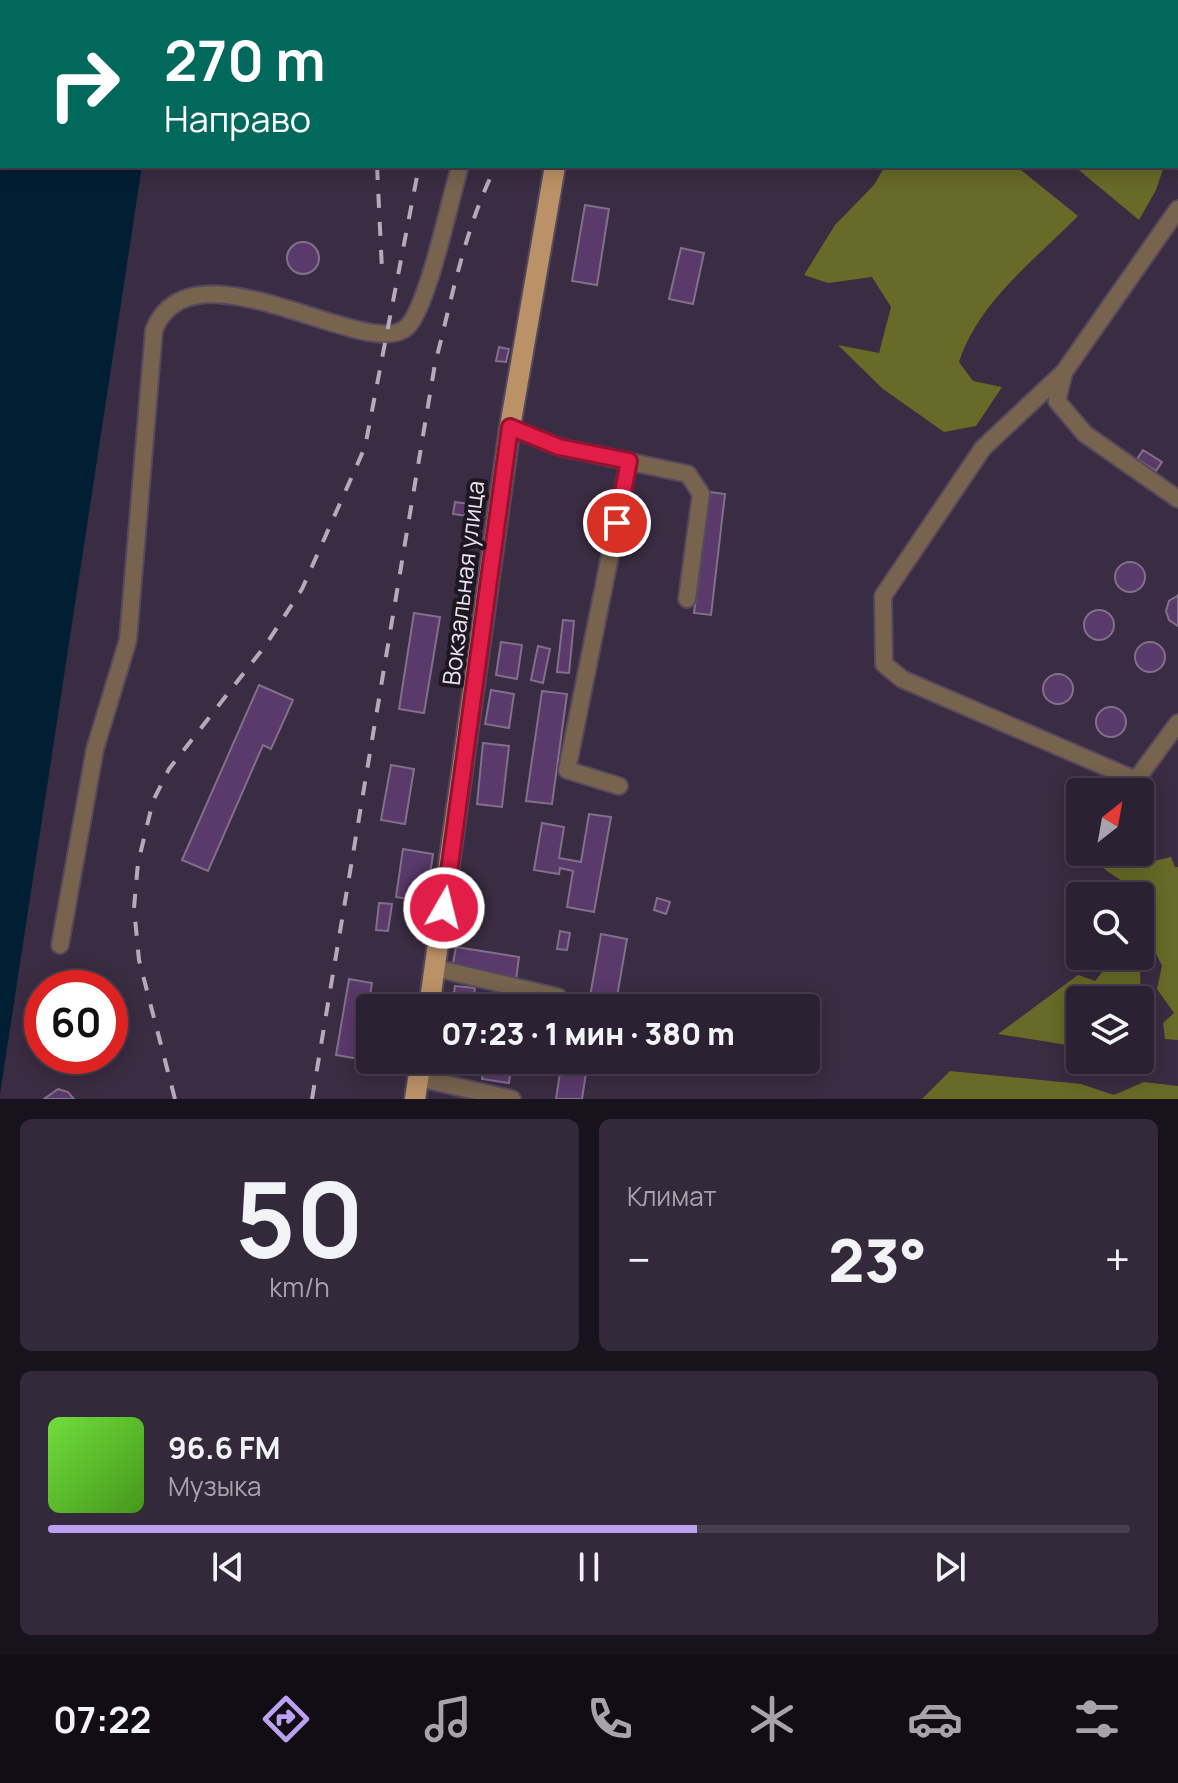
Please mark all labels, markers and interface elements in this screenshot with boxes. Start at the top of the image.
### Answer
text: 270 m [164,21,326,98]
icon: right [32,32,136,136]
text: Направо [164,94,311,143]
street label: Вокзальная улица [434,479,491,687]
pin [583,489,651,557]
icon: arrive [595,501,639,545]
north arrow [1066,778,1154,866]
map controls [1066,778,1154,1074]
position arrow [402,866,486,950]
button: search [1066,882,1154,970]
speed limit sign: 60 [24,970,128,1074]
button: layers [1066,986,1154,1074]
text: 07:23 · 1 мин · 380 m [441,1013,735,1054]
text: 50 [235,1146,364,1288]
text: Климат [627,1178,717,1214]
text: 23° [828,1218,927,1300]
text: − [627,1229,651,1289]
text: + [1105,1229,1130,1289]
text: km/h [269,1269,330,1305]
text: 96.6 FM [168,1427,280,1468]
text: Музыка [168,1468,262,1504]
icon: previous [206,1545,250,1589]
icon: pause [567,1545,611,1589]
icon: next [928,1545,972,1589]
icon: directions [258,1691,314,1747]
icon: music [420,1691,476,1747]
icon: phone [582,1691,638,1747]
icon: climate [744,1691,800,1747]
icon: car [907,1691,963,1747]
icon: filters [1069,1691,1125,1747]
text: 07:22 [53,1695,151,1744]

